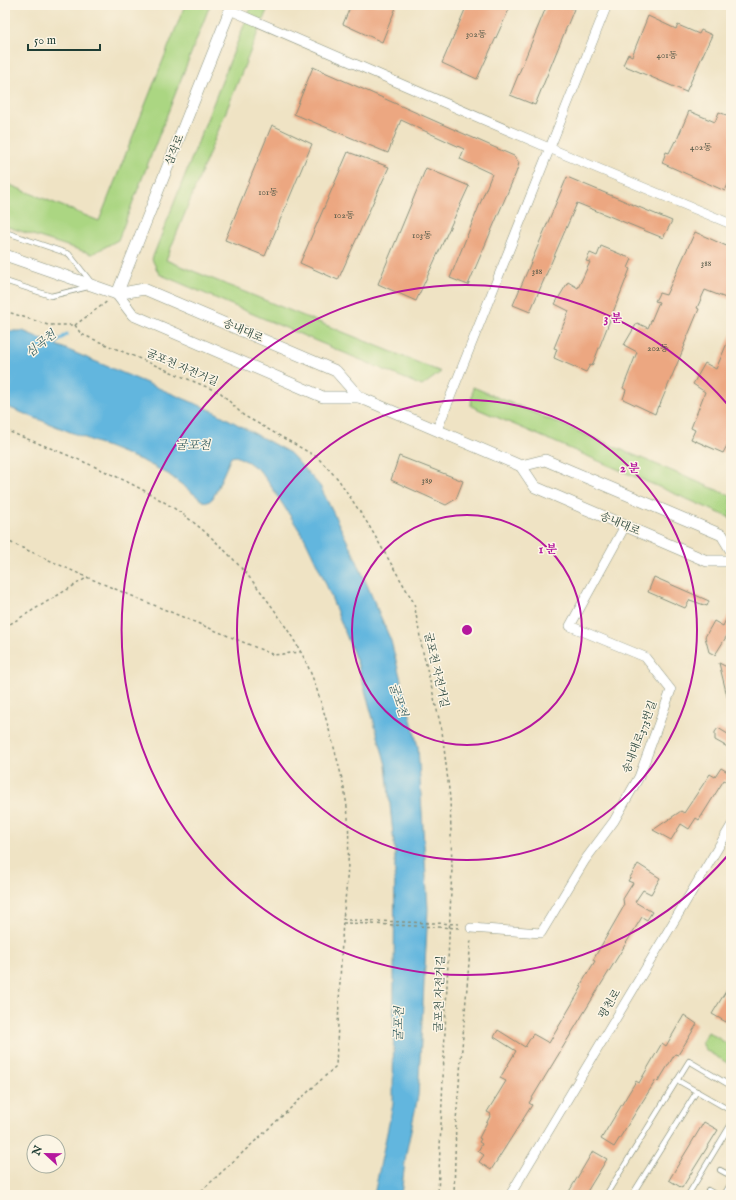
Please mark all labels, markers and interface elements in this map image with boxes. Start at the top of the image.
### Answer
scale bar [28,26,100,52]
house number: 302동 [466,29,487,40]
text: 50 m [34,33,56,48]
house number: 401동 [657,50,678,61]
street label: 삼작로 [163,132,188,167]
house number: 402동 [690,142,712,153]
house number: 101동 [258,187,278,198]
house number: 102동 [334,210,355,221]
house number: 103동 [412,230,432,241]
house number: 388 [701,258,712,269]
house number: 388 [532,266,543,277]
text: 3 분 [604,311,623,326]
street label: 송내대로 [221,316,266,346]
water label: 심곡천 [23,326,60,361]
house number: 202동 [647,343,669,354]
street label: 굴포천 자전거길 [144,347,220,389]
water label: 굴포천 [176,438,212,453]
text: 2 분 [620,461,640,476]
house number: 389 [422,475,432,486]
street label: 송내대로 [598,509,643,539]
text: 1 분 [539,542,558,557]
centre of rings [460,623,474,637]
street label: 굴포천 자전거길 [421,631,451,709]
water label: 굴포천 [385,681,411,720]
street label: 송내대로373번길 [620,698,660,776]
street label: 굴포천 자전거길 [432,955,448,1033]
street label: 평천로 [596,986,624,1021]
water label: 굴포천 [391,1005,407,1042]
north arrow [26,1134,66,1174]
text: N [29,1143,46,1159]

